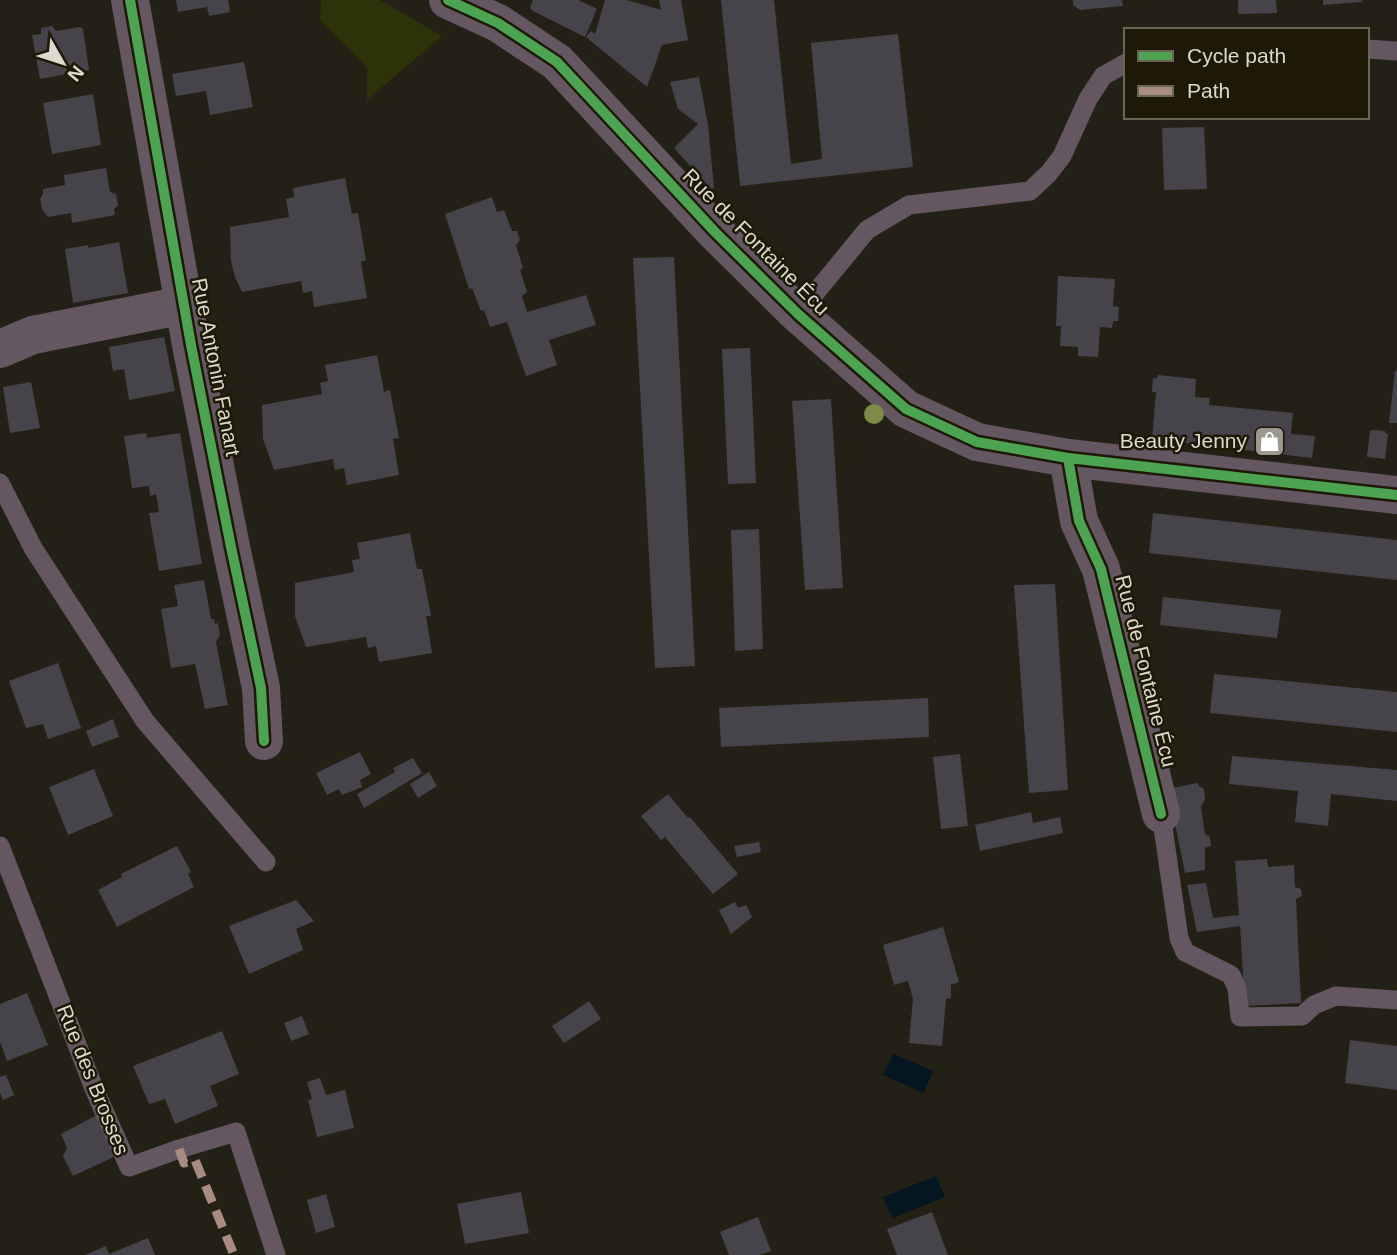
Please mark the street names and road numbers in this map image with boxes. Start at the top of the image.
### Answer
street label: Rue de Fontaine Écu [678,164,834,320]
street label: Rue Antonin Fanart [188,276,245,458]
street label: Rue de Fontaine Écu [1111,572,1182,769]
street label: Rue des Brosses [53,1001,134,1158]

